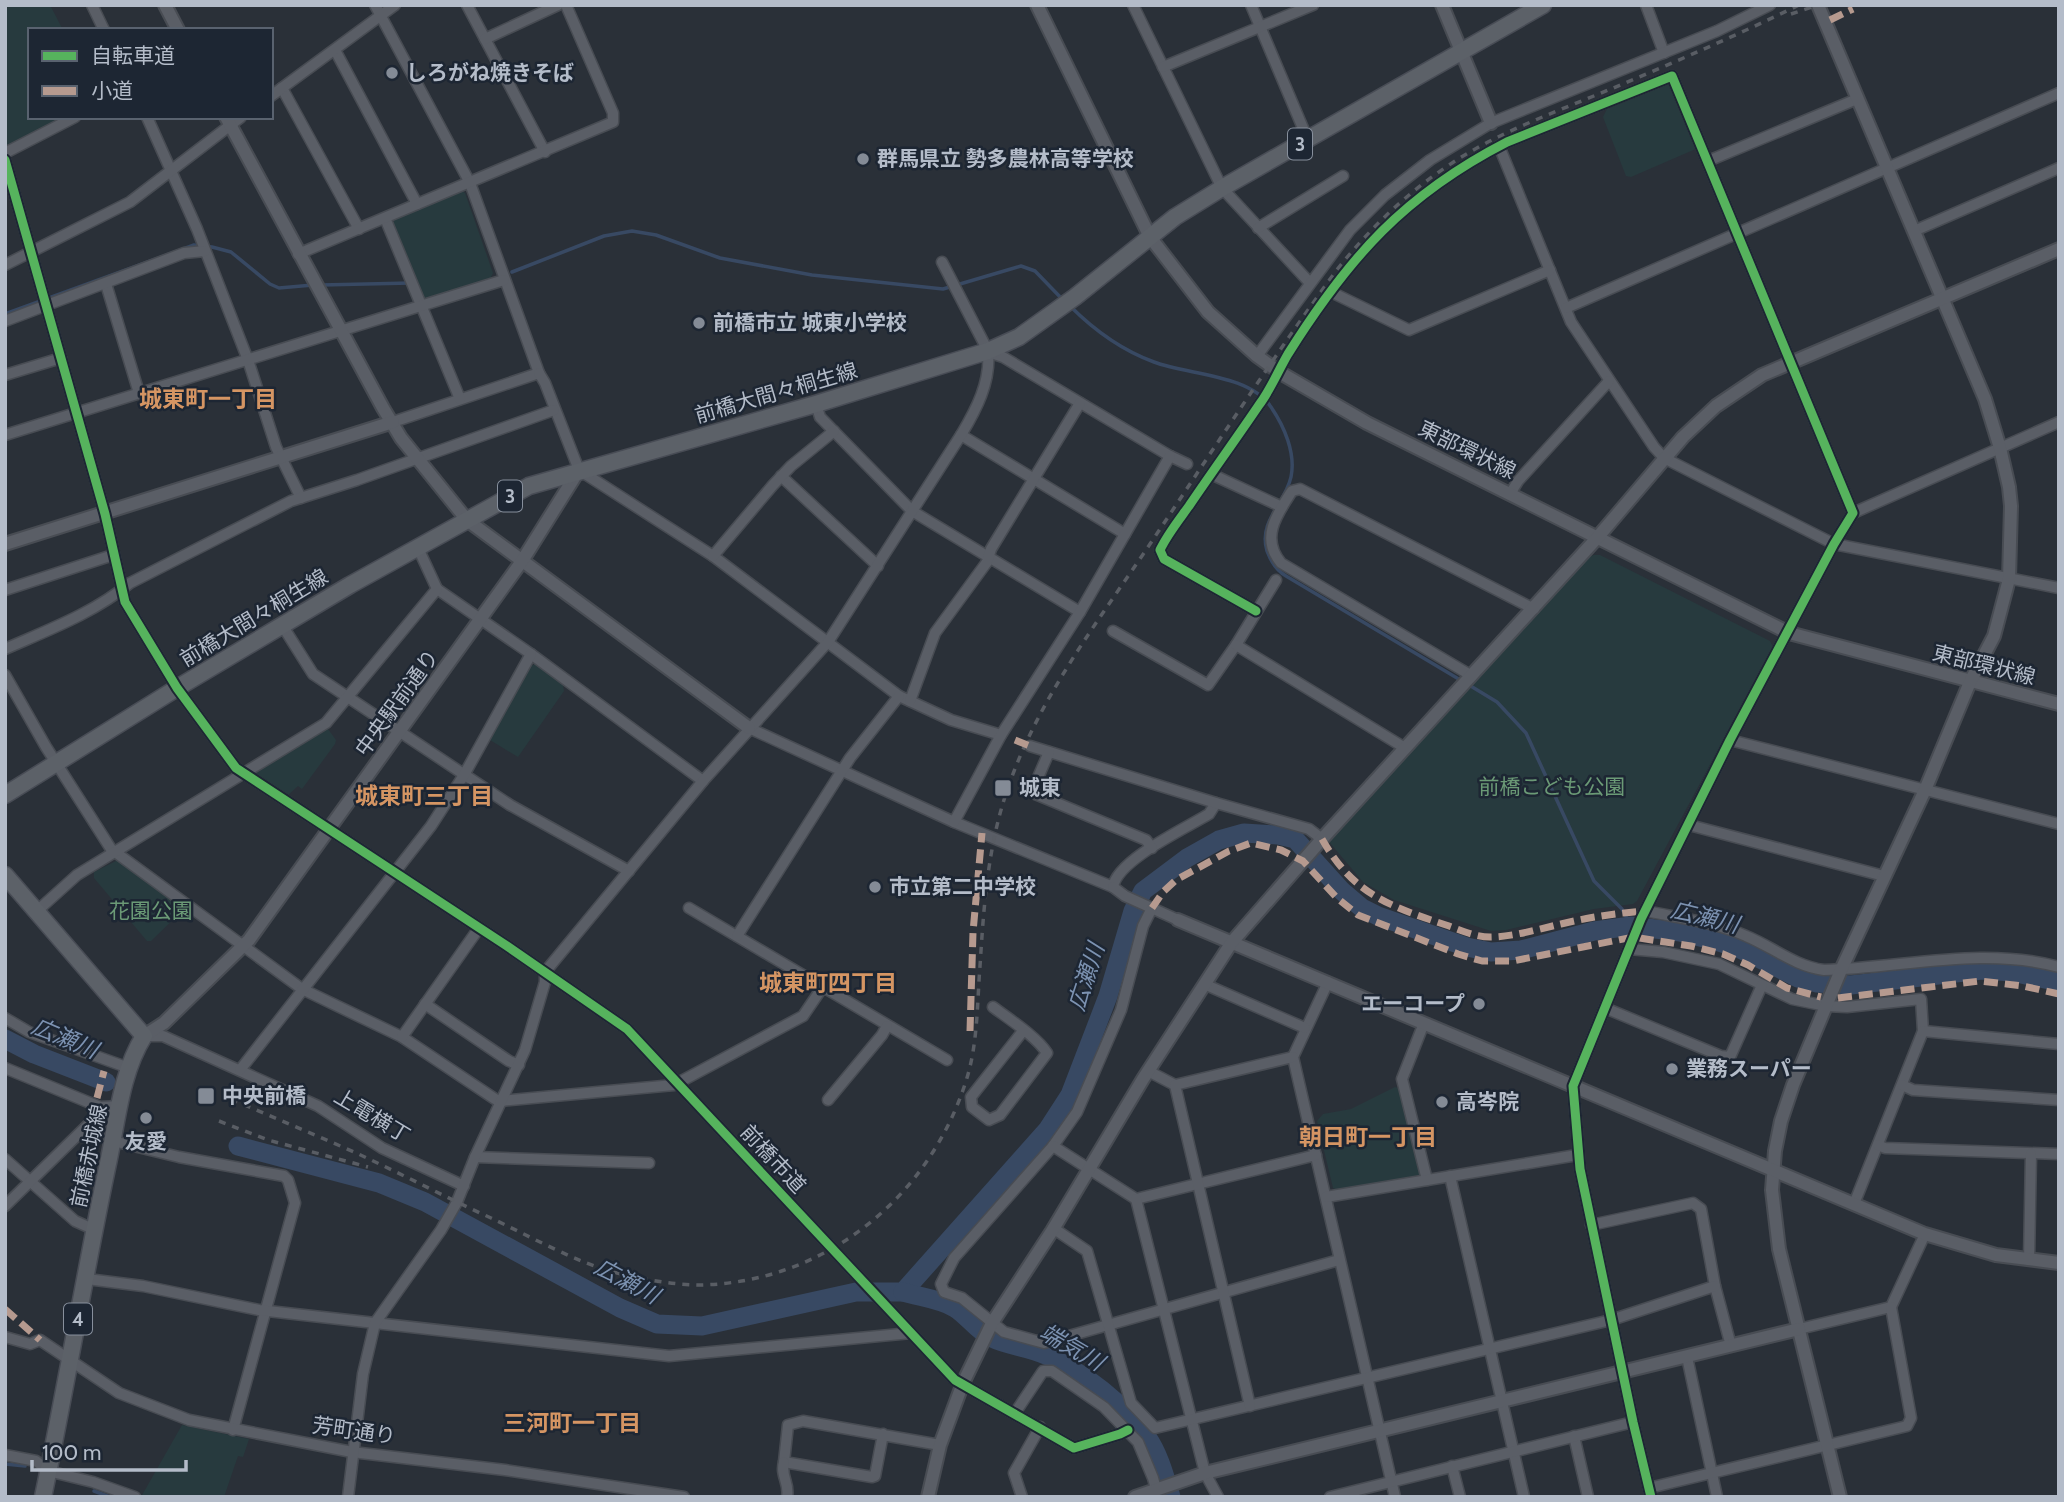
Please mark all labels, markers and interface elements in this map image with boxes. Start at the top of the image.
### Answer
legend [28,28,273,119]
text: 自転車道 [91,43,175,68]
place label: しろがね焼きそば [406,60,574,85]
marker: しろがね焼きそば [384,65,400,81]
text: 小道 [91,78,133,103]
road number: 3 [1288,128,1312,160]
place label: 群馬県立 勢多農林高等学校 [877,146,1134,171]
marker: 群馬県立 勢多農林高等学校 [855,151,871,167]
place label: 前橋市立 城東小学校 [713,310,907,335]
marker: 前橋市立 城東小学校 [691,315,707,331]
street label: 前橋大間々桐生線 [692,357,860,428]
district label: 城東町一丁目 [139,385,277,413]
street label: 東部環状線 [1415,415,1520,484]
road number: 3 [498,481,522,512]
street label: 前橋大間々桐生線 [175,564,332,672]
street label: 東部環状線 [1930,640,2038,689]
street label: 中央駅前通り [349,644,444,761]
park label: 前橋こども公園 [1479,774,1626,799]
place label: 城東 [1019,775,1061,800]
marker: 城東 [993,778,1013,798]
district label: 城東町三丁目 [355,782,493,810]
place label: 市立第二中学校 [889,874,1036,899]
marker: 市立第二中学校 [867,879,883,895]
water label: 広瀬川 [1668,895,1745,940]
park label: 花園公園 [109,898,193,923]
water label: 広瀬川 [1062,937,1111,1014]
district label: 城東町四丁目 [759,969,897,997]
place label: エーコープ [1361,991,1465,1016]
marker: エーコープ [1471,996,1487,1012]
water label: 広瀬川 [28,1012,105,1066]
place label: 業務スーパー [1686,1056,1812,1081]
marker: 業務スーパー [1664,1061,1680,1077]
place label: 中央前橋 [222,1083,306,1108]
street label: 上電横丁 [330,1083,415,1148]
marker: 中央前橋 [196,1086,216,1106]
place label: 高岑院 [1456,1089,1519,1114]
marker: 高岑院 [1434,1094,1450,1110]
street label: 前橋赤城線 [65,1102,112,1210]
marker: 友愛 [138,1110,154,1126]
street label: 前橋市道 [736,1119,811,1198]
district label: 朝日町一丁目 [1299,1123,1437,1151]
place label: 友愛 [125,1129,167,1154]
water label: 広瀬川 [590,1252,667,1311]
road number: 4 [64,1303,92,1334]
water label: 端気川 [1035,1318,1111,1378]
district label: 三河町一丁目 [503,1409,641,1437]
street label: 芳町通り [311,1412,397,1449]
scale bar [32,1428,186,1472]
text: 100 m [42,1440,101,1465]

